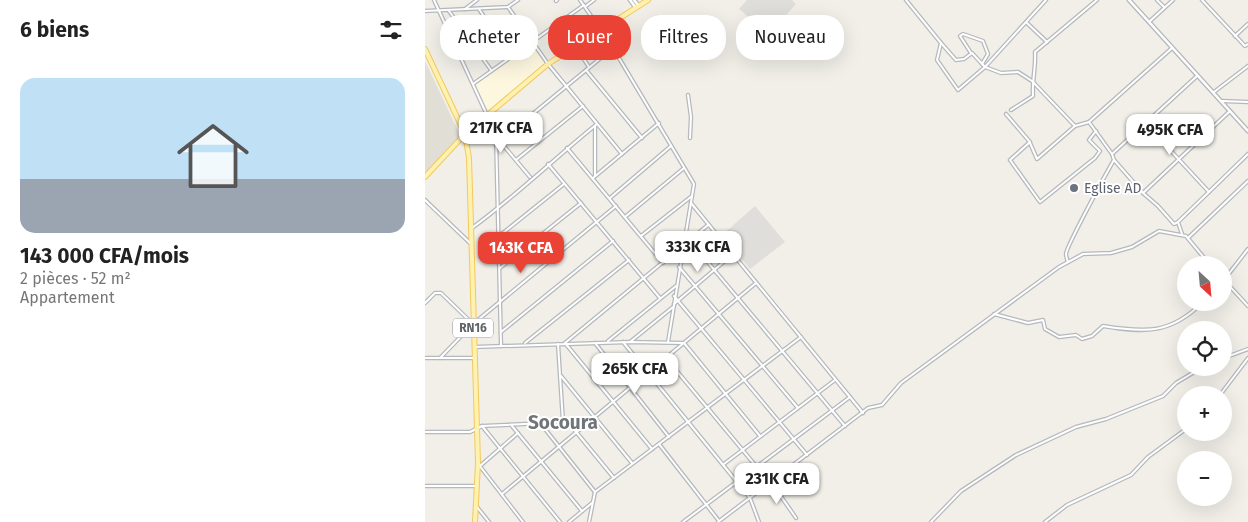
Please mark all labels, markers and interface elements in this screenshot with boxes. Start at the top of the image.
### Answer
chip: Acheter [440,15,538,60]
chip: Louer [548,15,631,60]
chip: Filtres [641,15,726,60]
chip: Nouveau [736,15,844,60]
icon: filters [377,16,405,44]
text: 6 biens [20,17,89,43]
icon: home [168,111,258,201]
pin: 217K CFA [449,112,553,154]
pin: 495K CFA [1118,114,1222,156]
text: 217K CFA [470,118,532,137]
text: 495K CFA [1137,120,1203,139]
place label: Eglise AD [1084,180,1141,197]
marker: Eglise AD [1068,182,1080,194]
pin: 333K CFA [646,230,750,273]
pin: 143K CFA [469,232,573,274]
text: 333K CFA [666,237,730,256]
text: 143K CFA [489,238,553,257]
text: 143 000 CFA/mois [20,243,189,269]
north arrow [1177,256,1233,311]
map controls [1177,256,1232,506]
text: 2 pièces · 52 m² [20,269,131,288]
text: Appartement [20,288,115,307]
road number: RN16 [453,318,493,338]
button: locate [1177,321,1232,376]
pin: 265K CFA [583,352,687,395]
text: 265K CFA [602,359,668,378]
button: + [1177,386,1232,441]
district label: Socoura [528,411,598,434]
button: − [1177,451,1232,506]
pin: 231K CFA [725,462,829,505]
text: 231K CFA [745,469,809,488]

